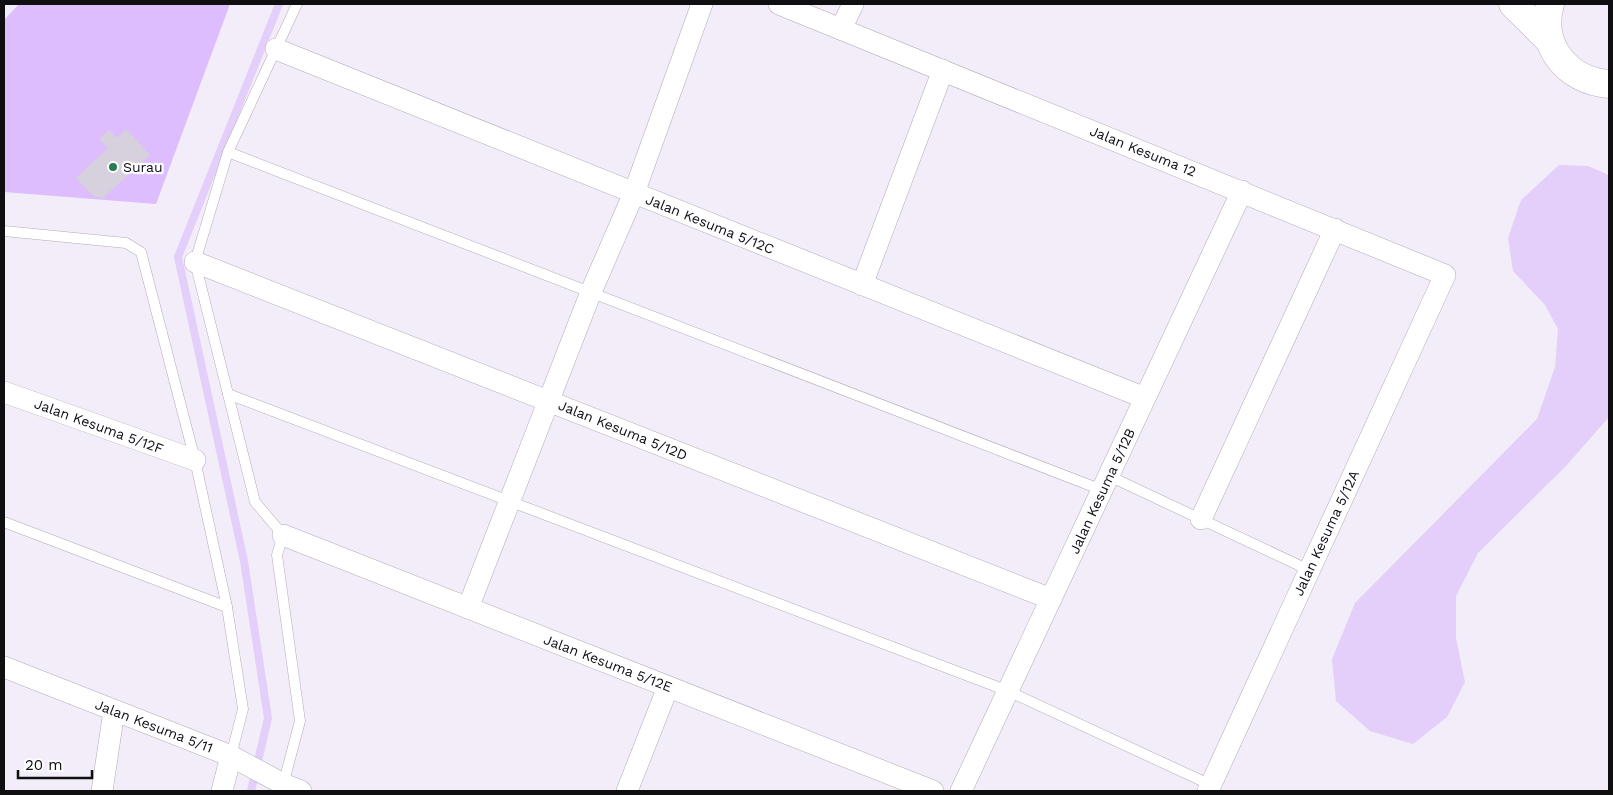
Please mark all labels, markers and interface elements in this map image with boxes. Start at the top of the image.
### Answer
street label: Jalan Kesuma 12 [1088,122,1198,180]
place label: Surau [123,159,163,175]
marker: Surau [107,161,119,173]
street label: Jalan Kesuma 5/12C [643,191,777,257]
street label: Jalan Kesuma 5/12F [32,395,166,457]
street label: Jalan Kesuma 5/12D [556,397,690,463]
street label: Jalan Kesuma 5/12B [1066,426,1138,556]
street label: Jalan Kesuma 5/12A [1290,468,1362,598]
street label: Jalan Kesuma 5/12E [541,631,675,695]
street label: Jalan Kesuma 5/11 [93,696,215,756]
scale bar [18,748,91,780]
text: 20 m [25,756,63,774]

